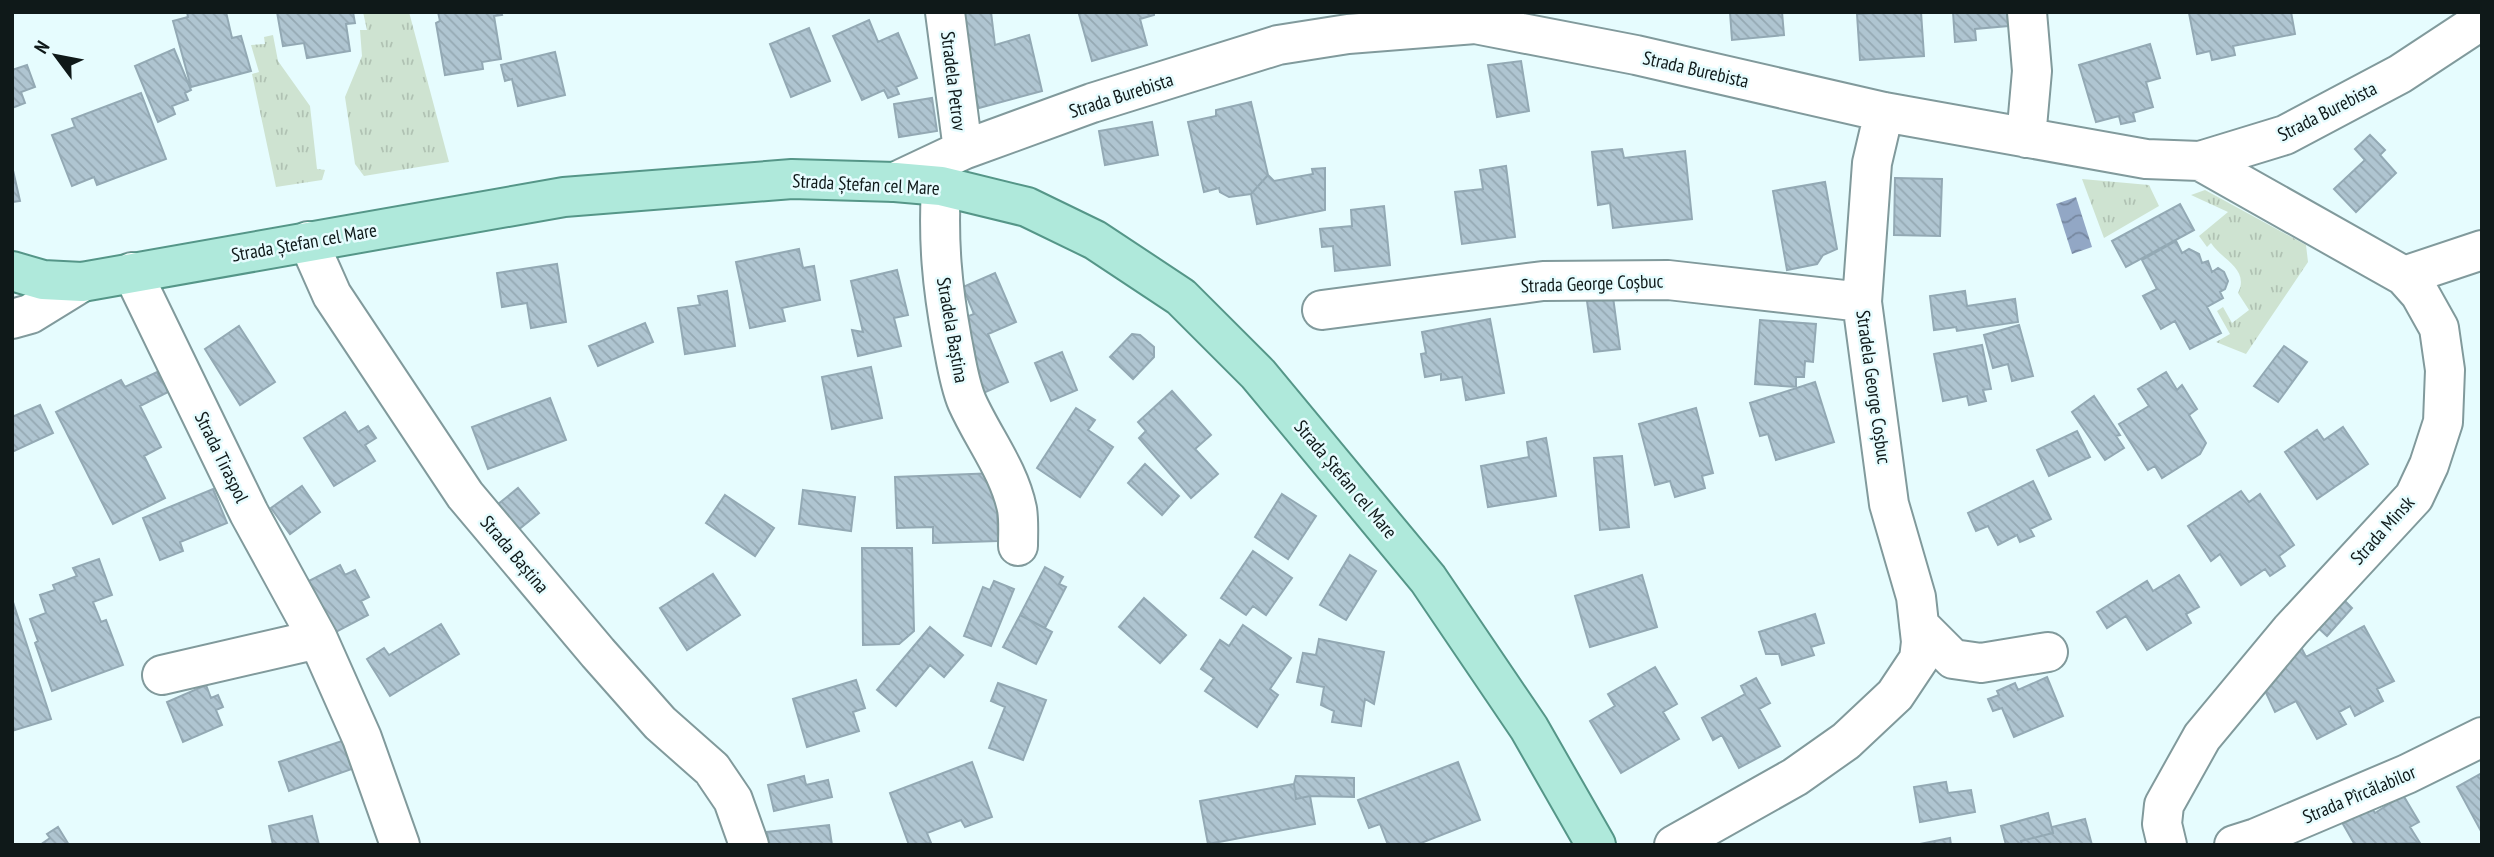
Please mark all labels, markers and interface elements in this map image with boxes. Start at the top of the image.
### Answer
north arrow [21,21,91,91]
street label: Stradela Petrov [936,30,972,133]
text: N [29,36,54,58]
street label: Strada Burebista [1641,45,1751,93]
street label: Strada Burebista [1066,67,1176,123]
street label: Strada Burebista [2273,76,2381,146]
street label: Strada Ștefan cel Mare [792,168,940,200]
street label: Strada Ștefan cel Mare [229,217,379,267]
street label: Strada George Coșbuc [1520,269,1664,297]
street label: Stradela Baștina [932,275,974,385]
street label: Stradela George Coșbuc [1851,309,1897,466]
street label: Strada Tiraspol [190,408,255,507]
street label: Strada Ștefan cel Mare [1289,415,1403,543]
street label: Strada Minsk [2345,490,2420,569]
street label: Strada Baștina [476,510,554,598]
street label: Strada Pîrcălabilor [2299,759,2420,829]

